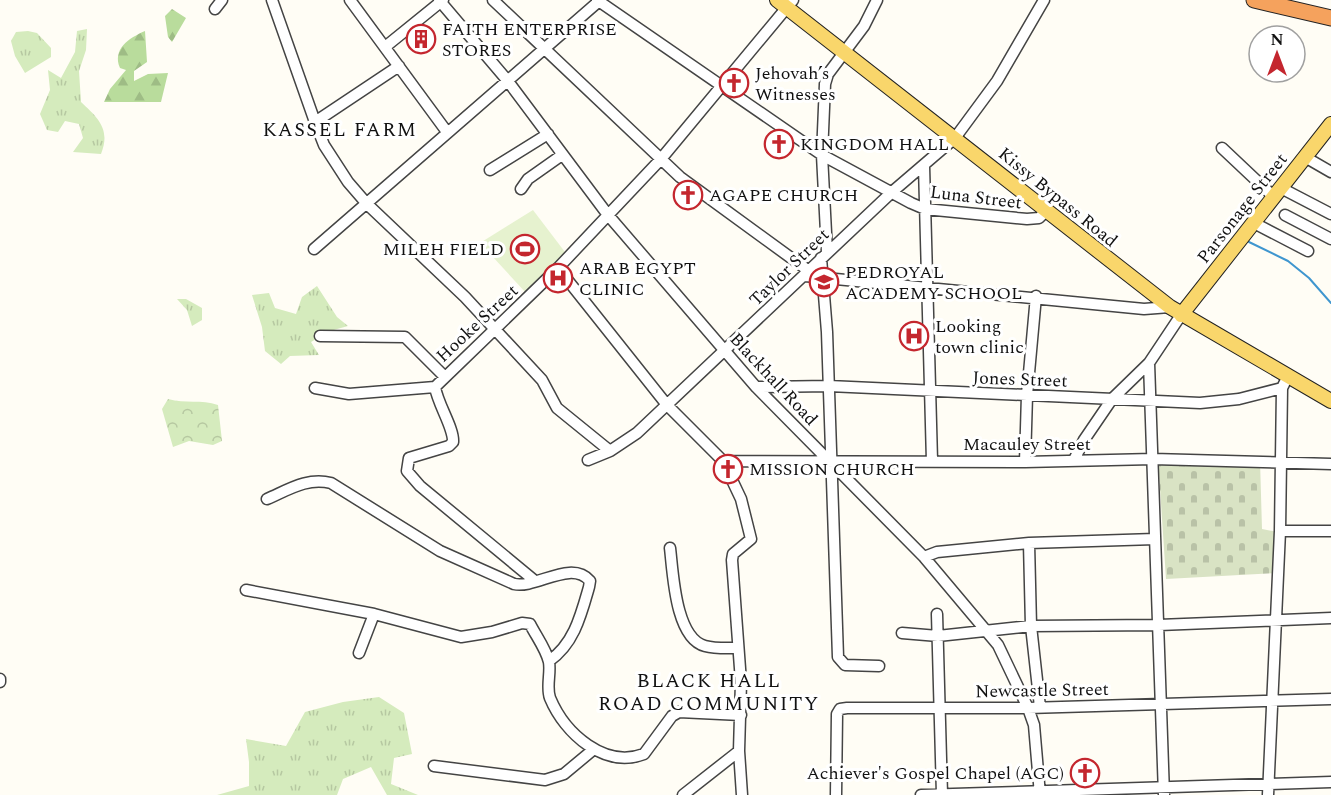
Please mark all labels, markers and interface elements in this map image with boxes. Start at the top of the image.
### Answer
place label: FAITH ENTERPRISE STORES [442,16,617,64]
building icon: FAITH ENTERPRISE STORES [405,23,437,55]
north arrow [1247,24,1307,84]
text: N [1270,28,1284,52]
place label: Jehovah’s Witnesses [755,60,836,108]
church icon: Jehovah’s Witnesses [718,67,750,99]
district label: KASSEL FARM [262,115,418,145]
church icon: KINGDOM HALL [763,128,795,160]
place label: KINGDOM HALL [800,131,949,158]
street label: Kissy Bypass Road [992,141,1123,254]
street label: Parsonage Street [1191,147,1294,269]
street label: Luna Street [928,178,1023,217]
church icon: AGAPE CHURCH [672,179,704,211]
place label: AGAPE CHURCH [709,182,858,209]
street label: Taylor Street [743,222,836,313]
sports icon: MILEH FIELD [509,233,541,265]
place label: MILEH FIELD [383,236,504,263]
place label: ARAB EGYPT CLINIC [579,255,696,303]
place label: PEDROYAL ACADEMY SCHOOL [845,259,1022,307]
hospital icon: ARAB EGYPT CLINIC [542,262,574,294]
school or university icon: PEDROYAL ACADEMY SCHOOL [808,266,840,298]
street label: Hooke Street [430,278,525,369]
place label: Looking town clinic [935,313,1024,361]
hospital icon: Looking town clinic [898,320,930,352]
street label: Blackhall Road [723,327,824,432]
street label: Jones Street [972,364,1068,395]
street label: Macauley Street [963,431,1091,458]
church icon: MISSION CHURCH [712,453,744,485]
place label: MISSION CHURCH [749,456,915,483]
district label: BLACK HALL ROAD COMMUNITY [598,666,820,719]
street label: Newcastle Street [975,676,1109,705]
church icon: Achiever's Gospel Chapel (AGC) [1069,757,1101,789]
place label: Achiever's Gospel Chapel (AGC) [807,760,1064,787]

